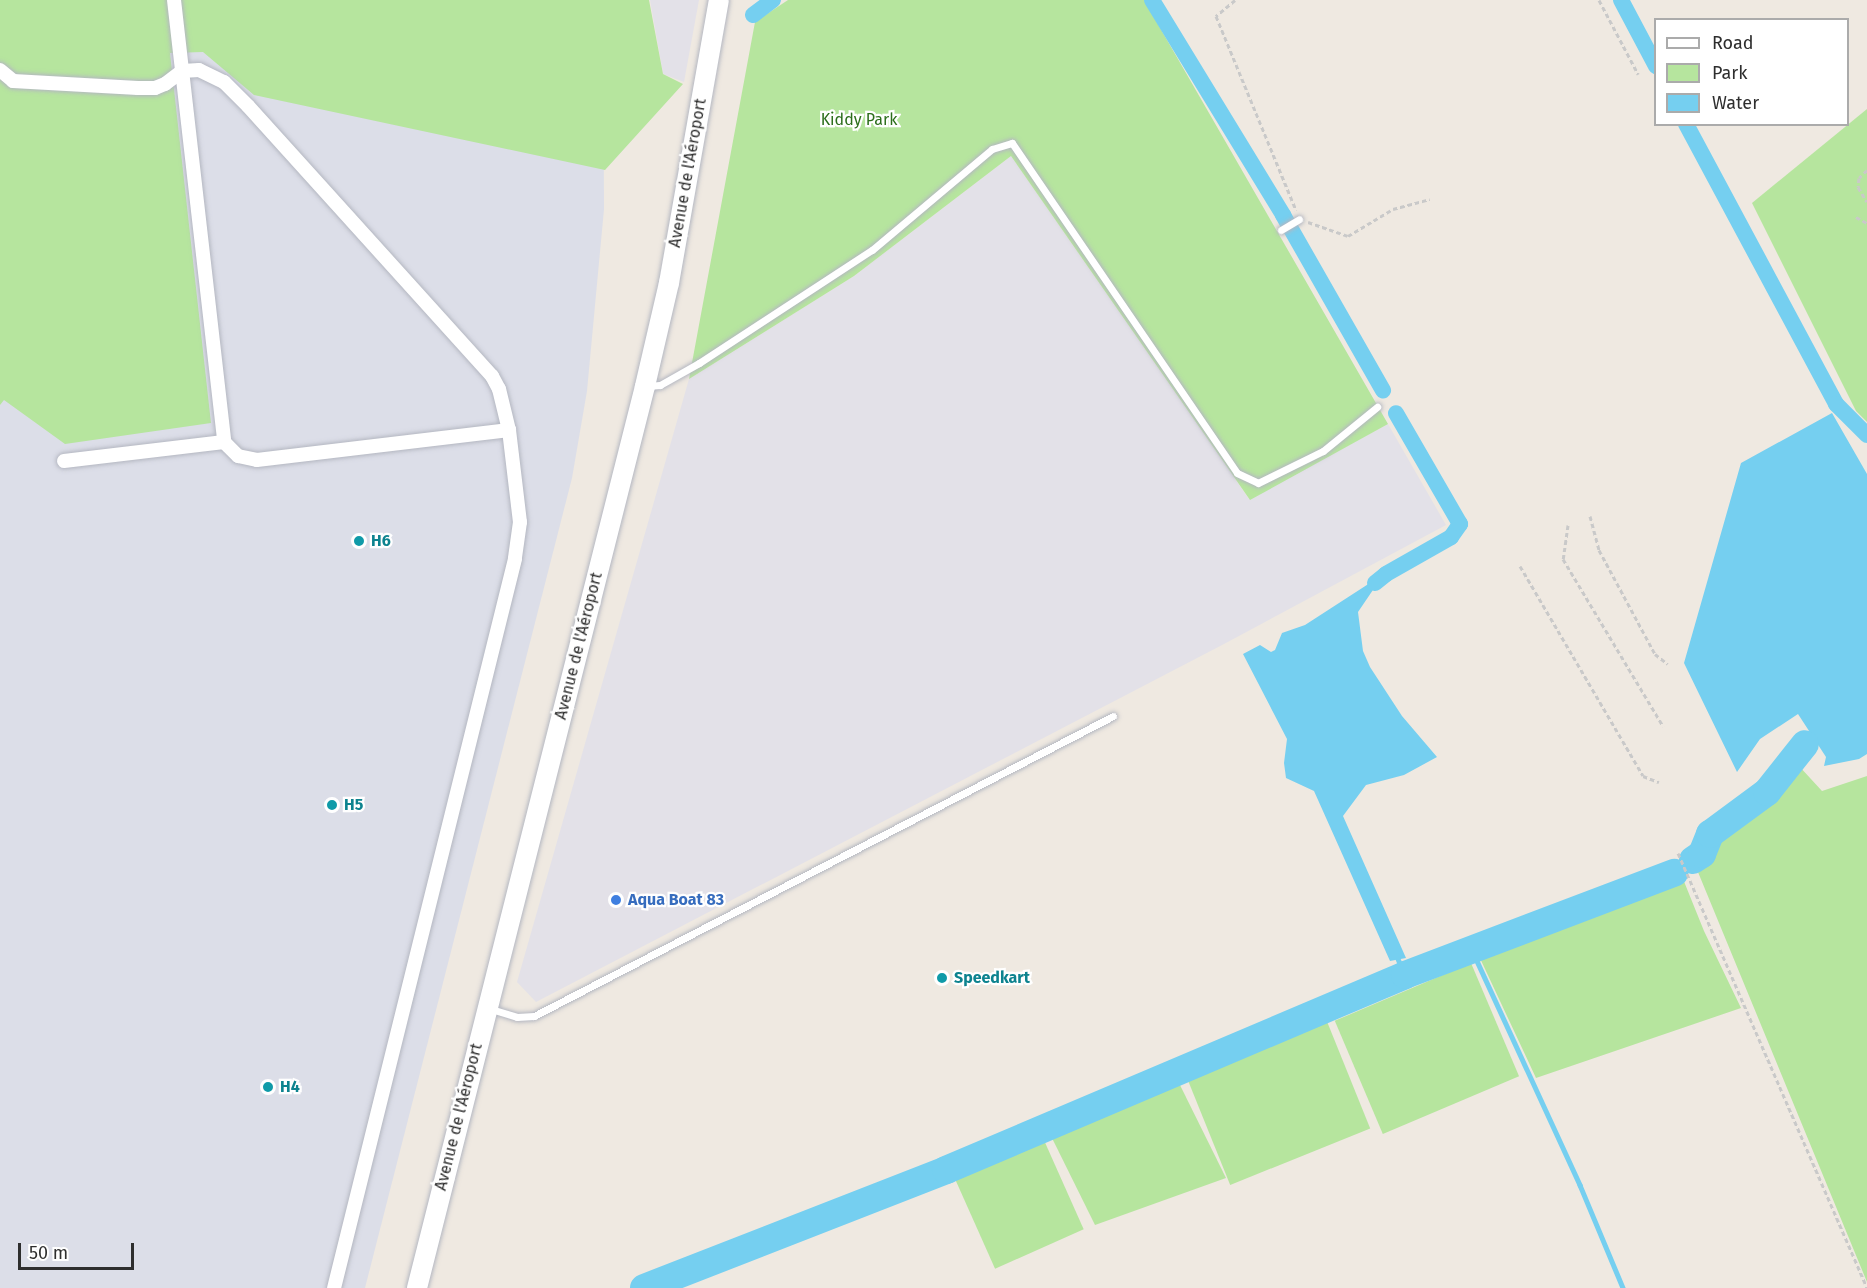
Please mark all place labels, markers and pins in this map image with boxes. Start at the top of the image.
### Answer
place label: H6 [371,531,391,551]
marker: H6 [352,534,366,548]
place label: H5 [344,795,363,815]
marker: H5 [325,798,339,812]
place label: Aqua Boat 83 [628,890,724,910]
marker: Aqua Boat 83 [609,893,623,907]
place label: Speedkart [954,968,1030,988]
marker: Speedkart [935,971,949,985]
place label: H4 [280,1077,300,1097]
marker: H4 [261,1080,275,1094]

